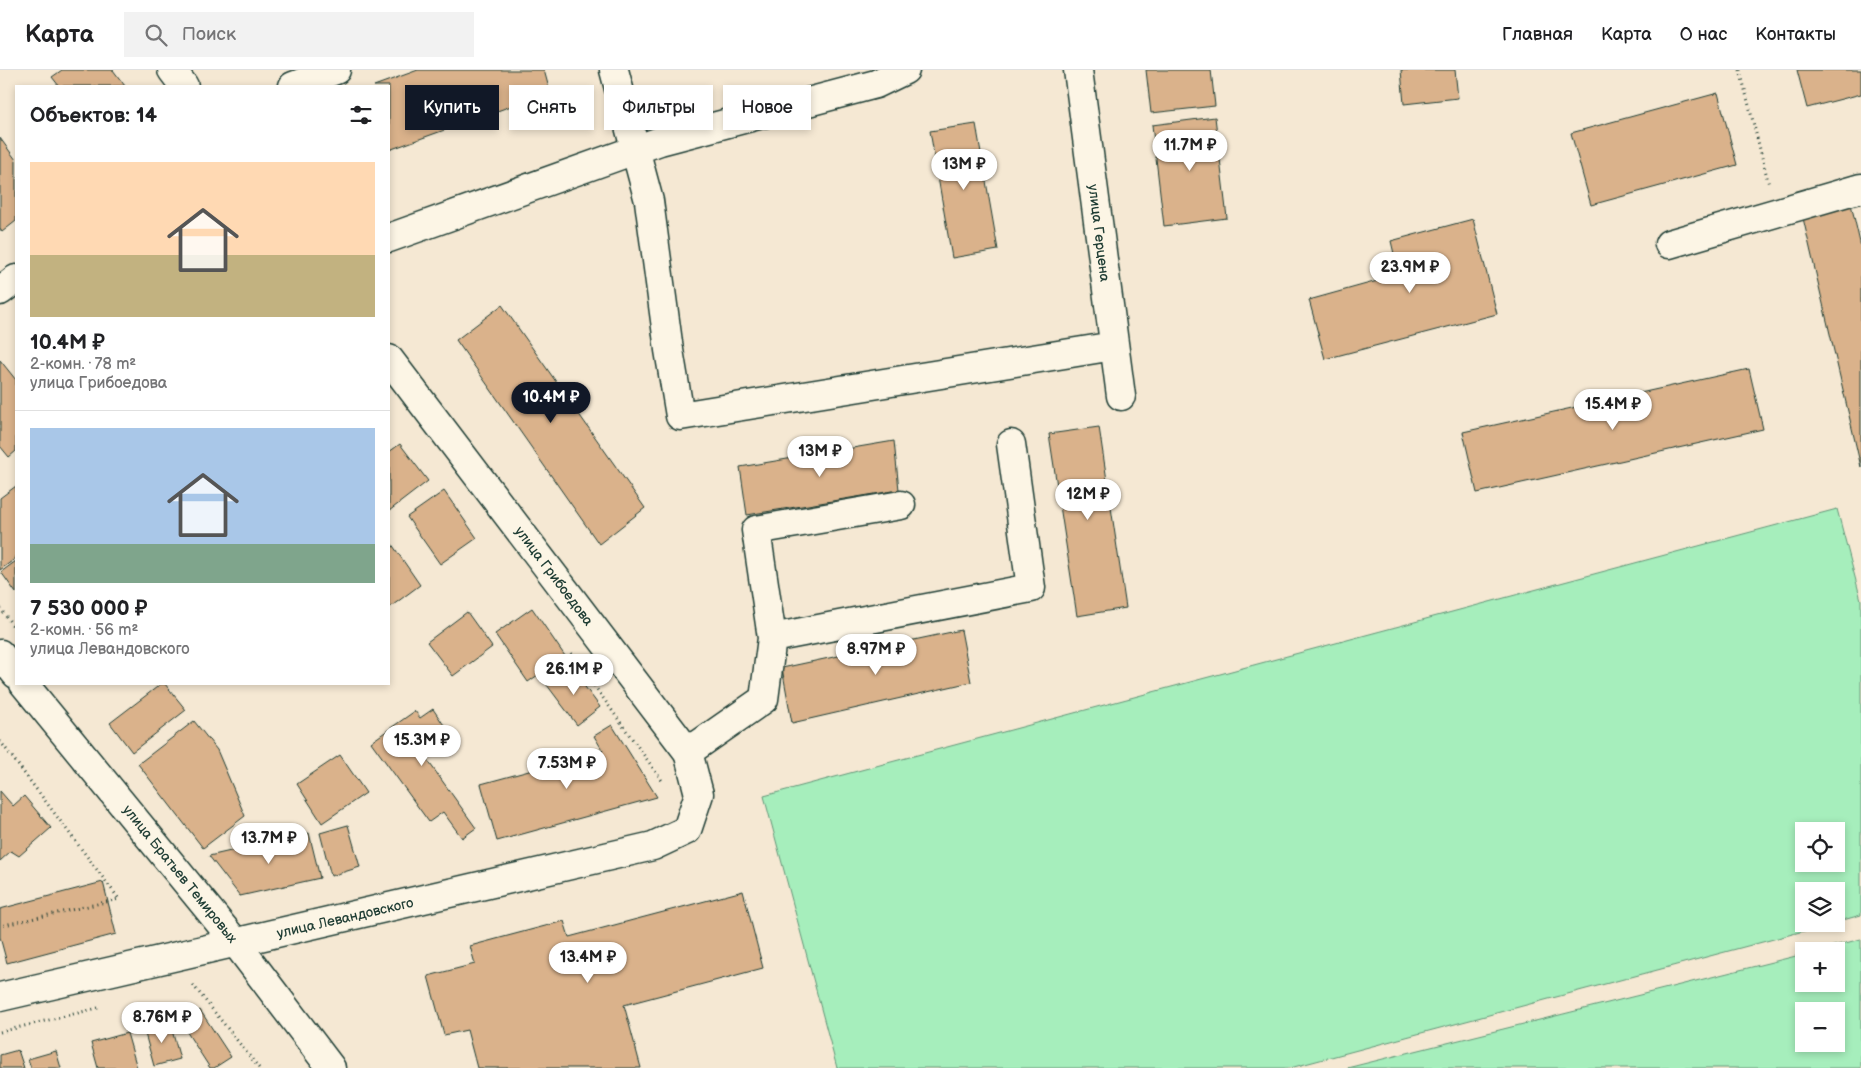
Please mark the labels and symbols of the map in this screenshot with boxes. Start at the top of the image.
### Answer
pin: 11.7M ₽ [1144,129,1236,172]
pin: 13M ₽ [929,148,999,191]
street label: улица Герцена [1085,183,1114,283]
pin: 23.9M ₽ [1364,252,1456,294]
pin: 10.4M ₽ [505,382,597,424]
pin: 15.4M ₽ [1567,388,1659,431]
pin: 13M ₽ [785,436,855,478]
pin: 12M ₽ [1053,478,1123,521]
street label: улица Грибоедова [511,523,597,630]
pin: 8.97M ₽ [830,634,922,676]
pin: 26.1M ₽ [528,654,620,696]
pin: 15.3M ₽ [376,724,468,767]
pin: 7.53M ₽ [521,748,613,790]
street label: улица Братьев Темировых [119,802,241,947]
pin: 13.7M ₽ [223,822,315,865]
street label: улица Левандовского [275,894,415,942]
pin: 13.4M ₽ [542,942,634,984]
pin: 8.76M ₽ [116,1002,208,1044]

